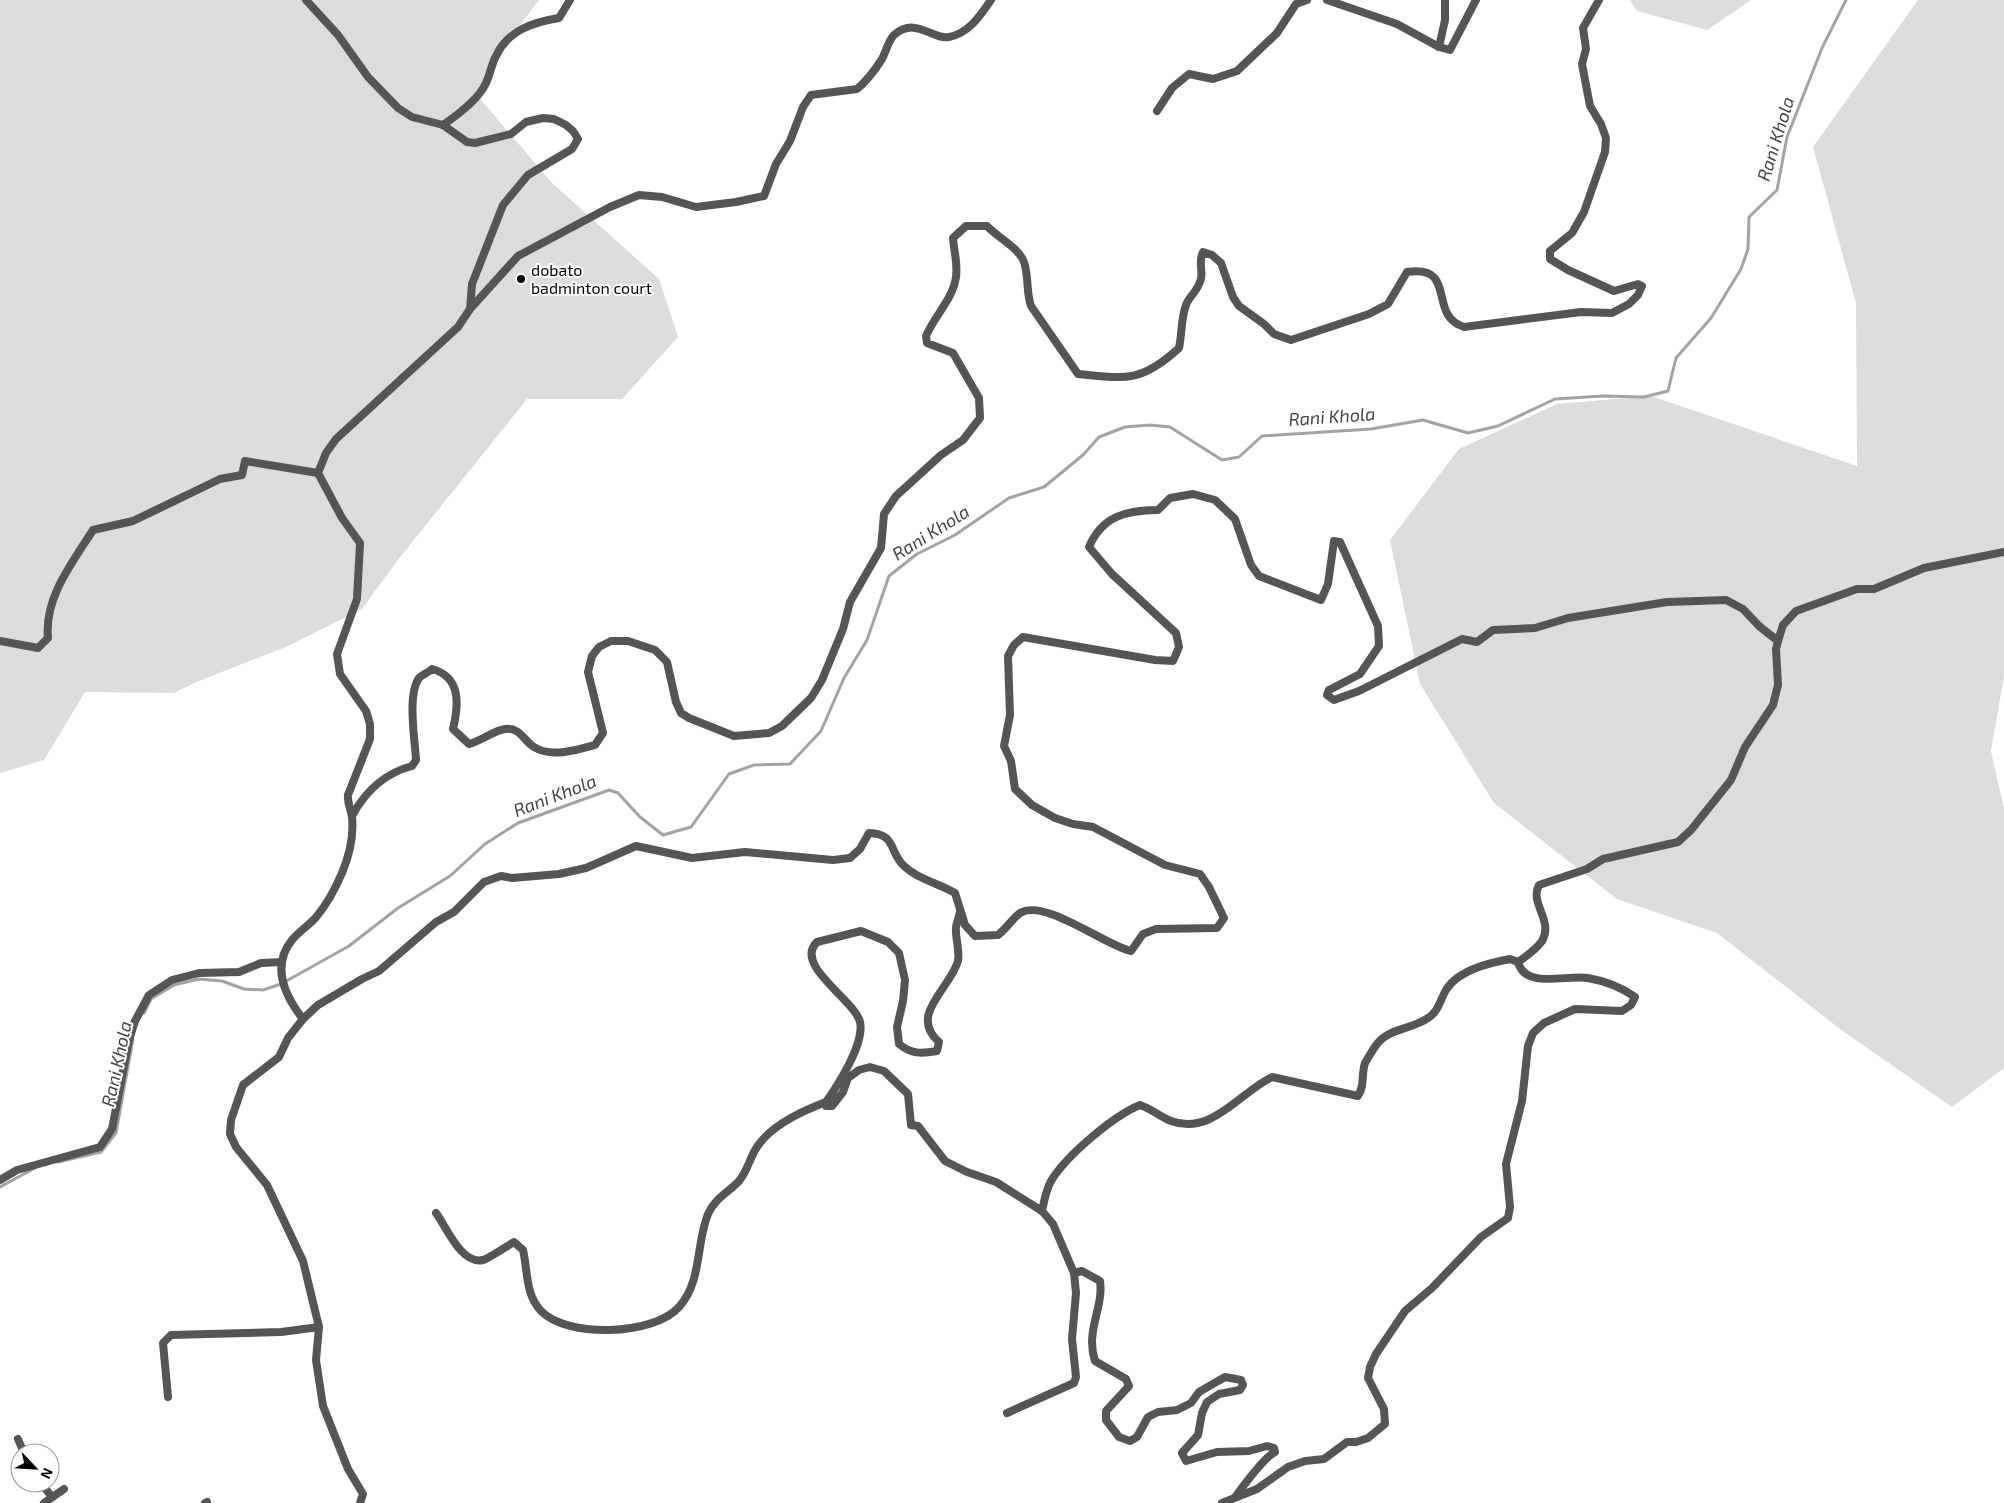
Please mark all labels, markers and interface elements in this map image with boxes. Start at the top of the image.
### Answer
water label: Rani Khola [1752,94,1798,184]
place label: dobato badminton court [531,260,652,297]
marker: dobato badminton court [515,273,527,285]
water label: Rani Khola [1288,402,1376,430]
water label: Rani Khola [888,500,973,565]
water label: Rani Khola [510,769,599,821]
water label: Rani Khola [96,1019,136,1109]
north arrow [10,1443,60,1493]
text: N [37,1466,57,1482]

